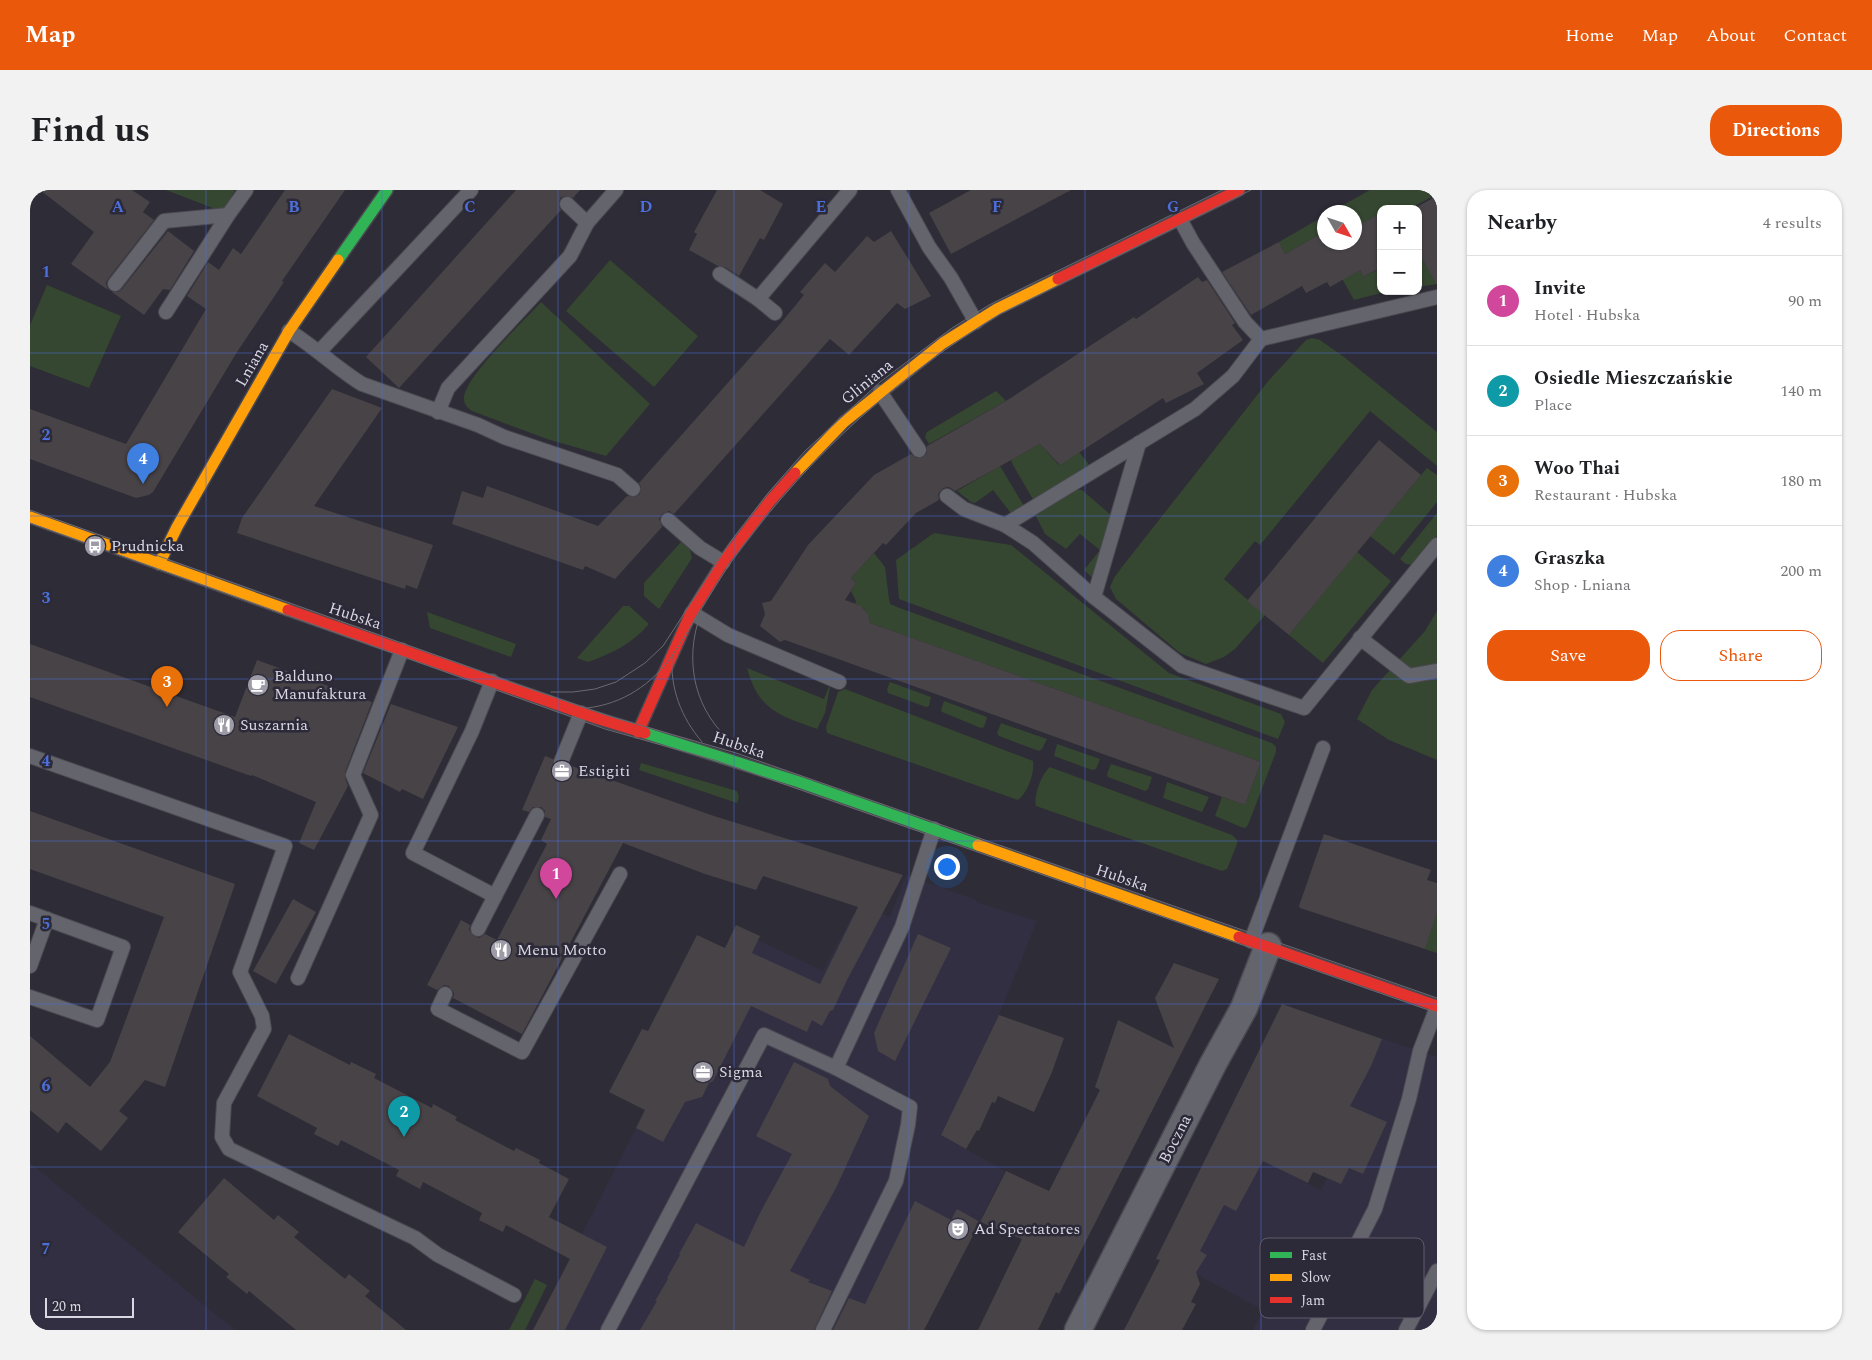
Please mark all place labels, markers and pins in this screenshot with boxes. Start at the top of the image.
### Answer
pin: 4 [127,443,159,484]
bus stop icon: Prudnicka [83,534,107,558]
place label: Prudnicka [111,534,184,558]
place label: Balduno Manufaktura [274,664,366,706]
pin: 3 [151,666,183,707]
cafe icon: Balduno Manufaktura [246,673,270,697]
restaurant icon: Suszarnia [212,713,236,737]
place label: Suszarnia [240,713,308,737]
office icon: Estigiti [550,759,574,783]
place label: Estigiti [578,759,630,783]
pin: 1 [540,858,572,899]
restaurant icon: Menu Motto [489,938,513,962]
place label: Menu Motto [517,938,606,962]
office icon: Sigma [691,1060,715,1084]
place label: Sigma [719,1060,763,1084]
pin: 2 [388,1096,420,1137]
theatre icon: Ad Spectatores [946,1217,970,1241]
place label: Ad Spectatores [974,1217,1080,1241]

